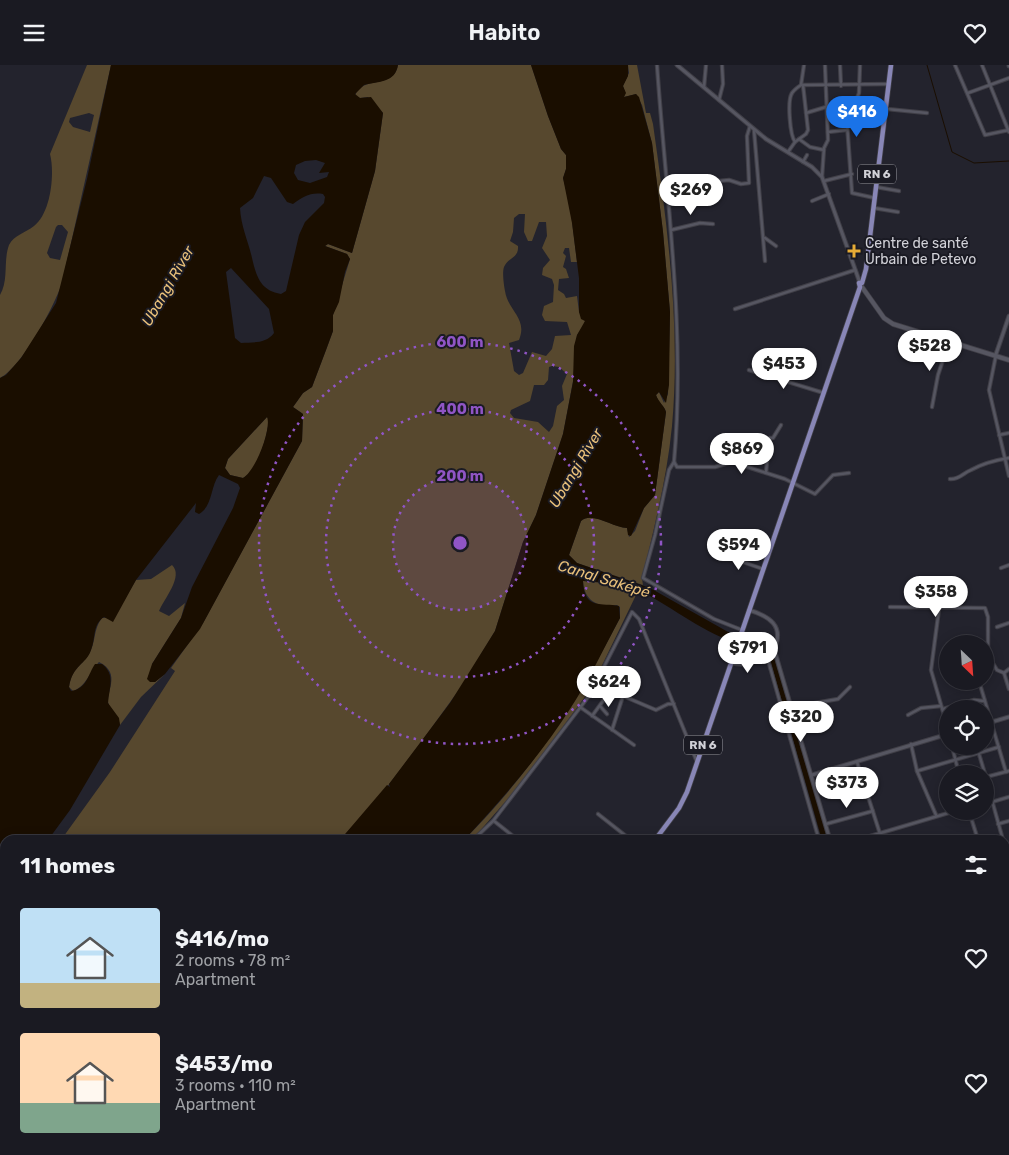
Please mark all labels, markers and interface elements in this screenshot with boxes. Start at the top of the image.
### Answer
icon: menu [20,19,48,47]
text: Habito [469,19,540,46]
icon: heart [961,19,989,47]
pin: $416 [827,95,887,138]
text: $416 [837,102,877,121]
road number: RN 6 [858,165,896,183]
pin: $269 [661,173,721,216]
text: $269 [670,180,712,199]
place label: Centre de santé Urbain de Petevo [865,235,976,268]
water label: Ubangi River [138,242,199,329]
marker: Centre de santé Urbain de Petevo [847,244,861,258]
pin: $528 [900,329,960,372]
text: 600 m [436,333,484,351]
text: $528 [909,336,951,355]
pin: $453 [754,347,814,390]
text: $453 [763,354,805,373]
text: 400 m [436,400,484,418]
water label: Ubangi River [545,424,607,511]
pin: $869 [712,433,772,475]
text: $869 [721,439,763,458]
text: 200 m [436,467,484,485]
pin: $594 [709,529,769,571]
centre of rings [451,534,469,552]
text: $594 [718,535,760,554]
water label: Canal Saképé [556,556,653,602]
pin: $358 [906,575,966,618]
text: $358 [915,582,957,601]
pin: $791 [718,631,778,674]
north arrow [939,635,994,690]
map controls [939,635,994,820]
text: $791 [729,638,767,657]
pin: $624 [579,665,639,708]
text: $624 [588,672,630,691]
button: locate [939,700,994,755]
pin: $320 [771,701,831,743]
text: $320 [780,707,822,726]
road number: RN 6 [684,735,722,755]
button: layers [939,765,994,820]
pin: $373 [817,767,877,809]
text: $373 [827,773,867,792]
icon: filters [962,851,990,879]
text: 11 homes [20,853,115,878]
text: $416/mo [175,926,269,951]
icon: home [60,928,120,988]
icon: heart [962,944,990,972]
text: 2 rooms · 78 m² [175,951,290,970]
text: Apartment [175,970,255,989]
text: $453/mo [175,1051,273,1076]
icon: home [60,1053,120,1113]
icon: heart [962,1069,990,1097]
text: 3 rooms · 110 m² [175,1076,296,1095]
text: Apartment [175,1095,255,1114]

